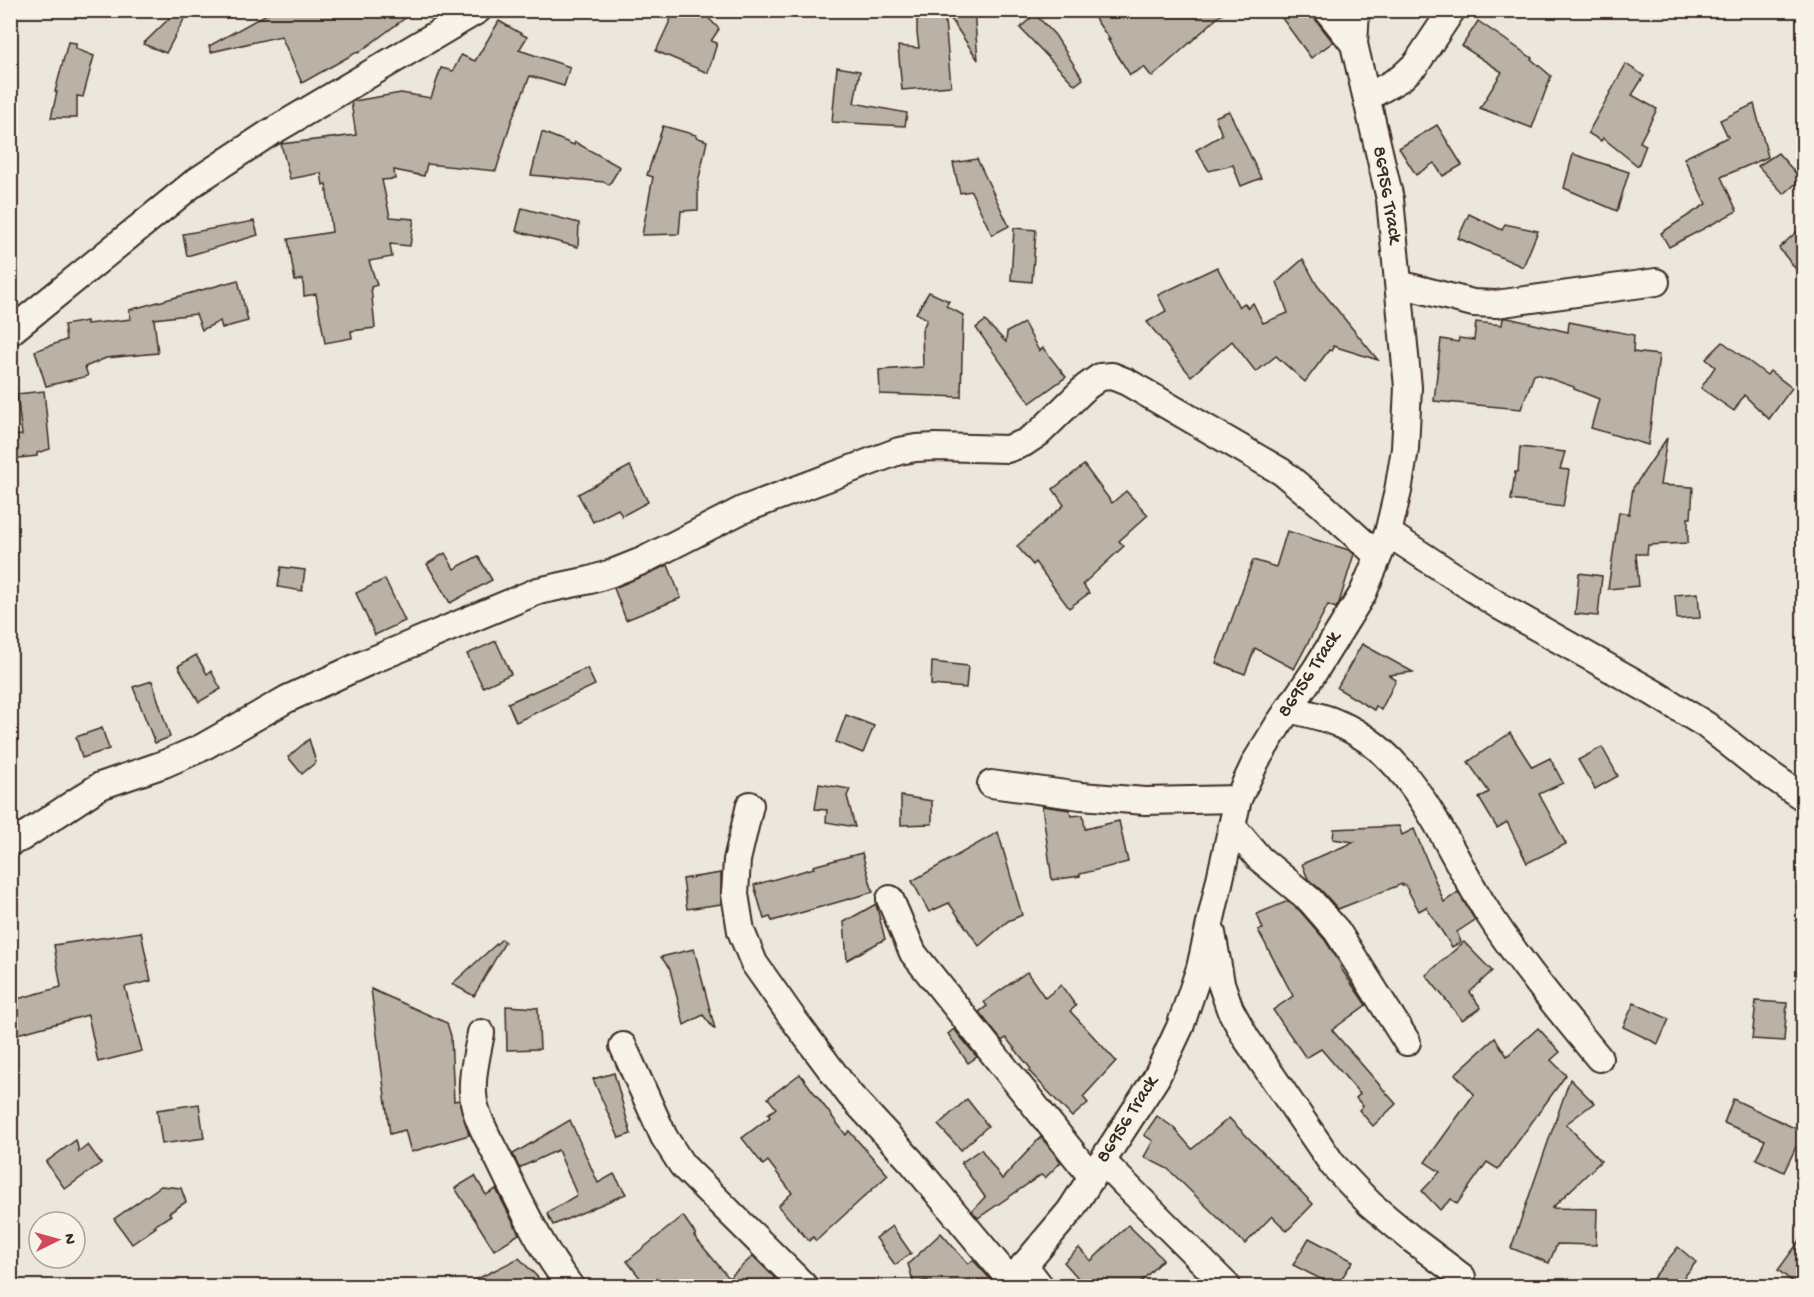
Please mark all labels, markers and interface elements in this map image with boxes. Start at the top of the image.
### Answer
street label: 86956 Track [1366,145,1406,247]
street label: 86956 Track [1274,626,1347,722]
street label: 86956 Track [1092,1071,1165,1168]
north arrow [27,1210,87,1270]
text: N [59,1233,78,1246]

